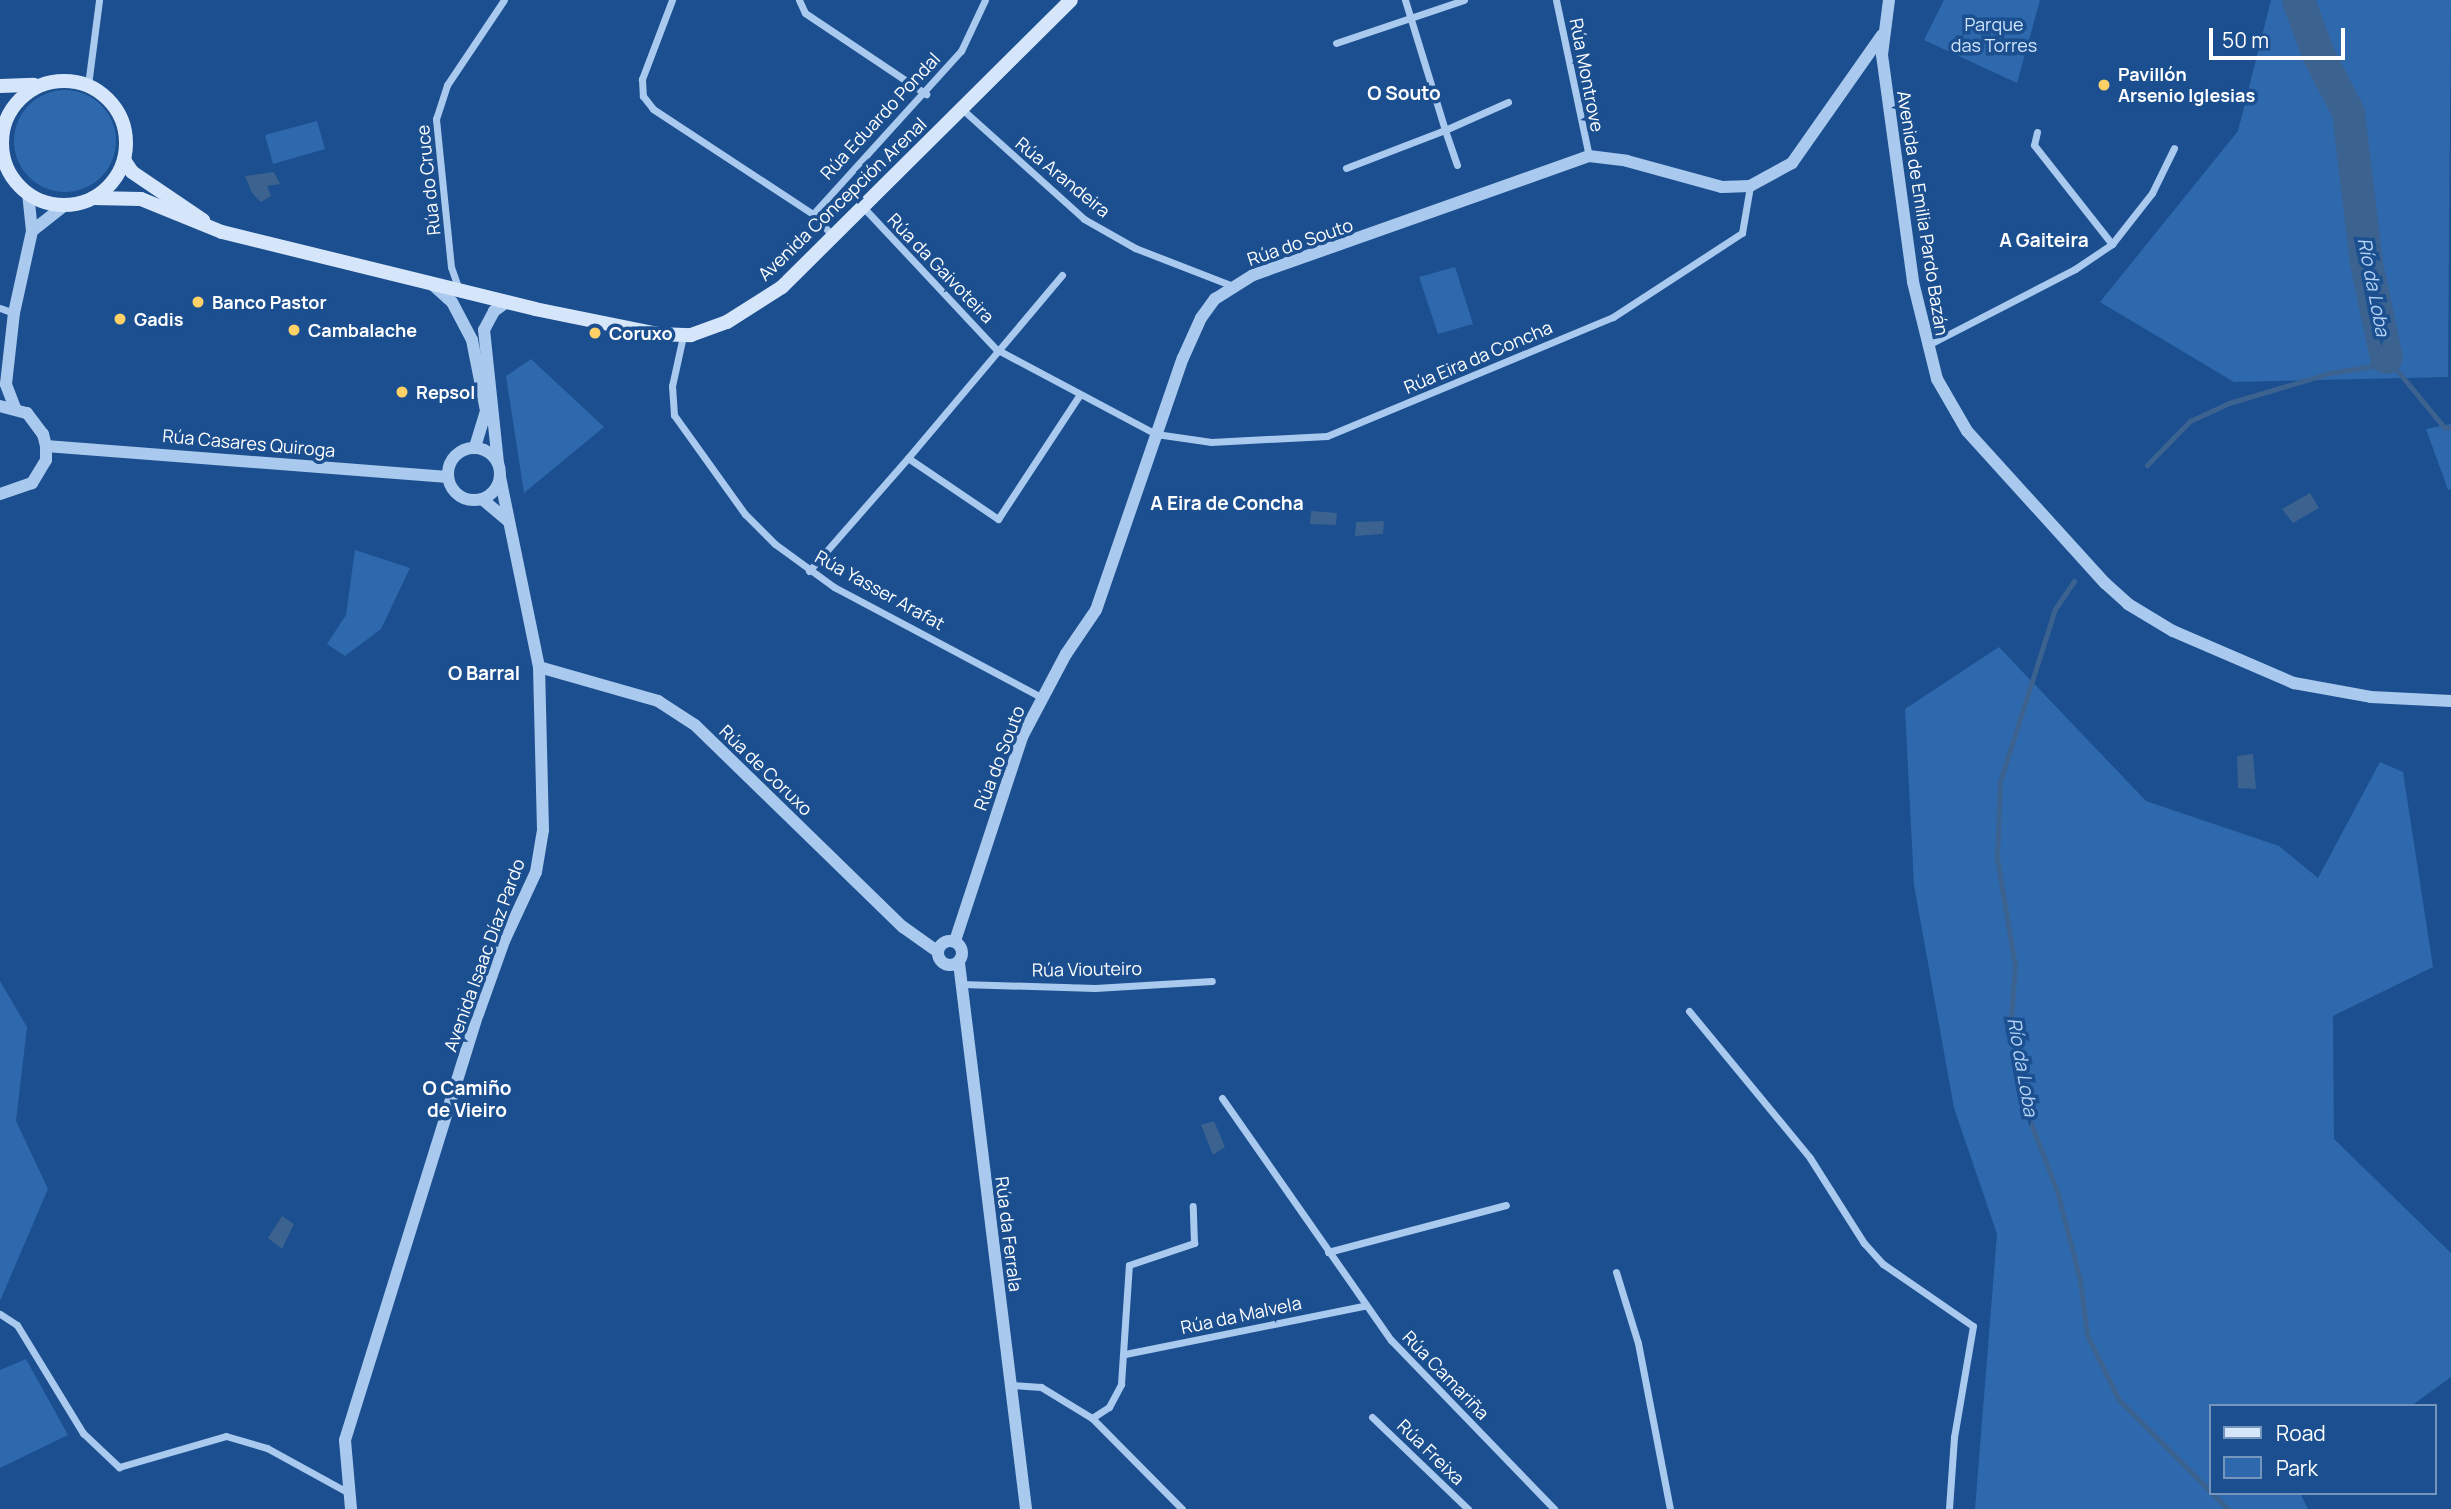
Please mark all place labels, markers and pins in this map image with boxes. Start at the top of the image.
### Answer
place label: Pavillón Arsenio Iglesias [2118,64,2255,106]
marker: Pavillón Arsenio Iglesias [2096,77,2112,93]
place label: Banco Pastor [212,291,327,313]
marker: Banco Pastor [190,294,206,310]
place label: Gadis [134,308,183,330]
marker: Gadis [112,311,128,327]
place label: Cambalache [308,319,417,341]
marker: Cambalache [286,322,302,338]
place label: Coruxo [609,322,673,344]
marker: Coruxo [587,325,603,341]
place label: Repsol [416,381,475,403]
marker: Repsol [394,384,410,400]

